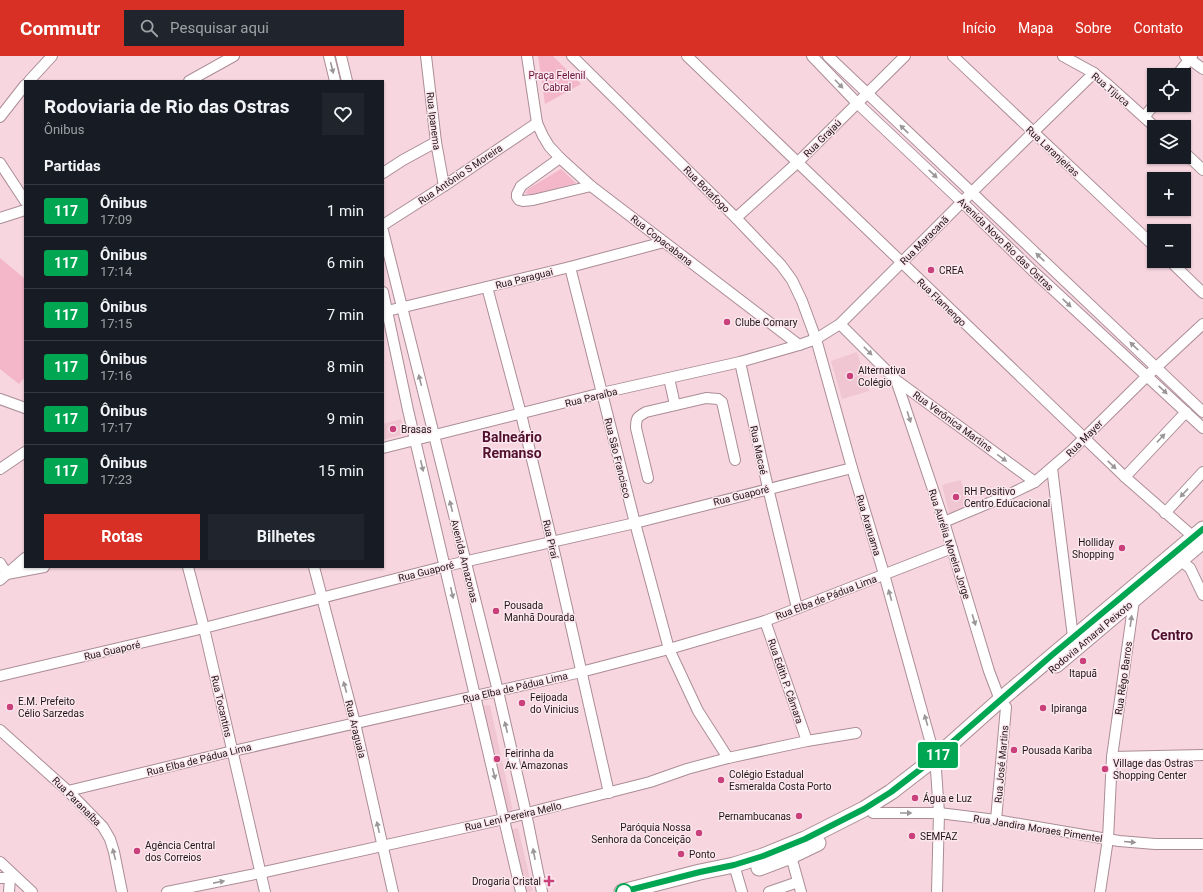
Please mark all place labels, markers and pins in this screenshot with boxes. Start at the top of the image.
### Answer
marker: CREA [926,265,936,275]
place label: CREA [939,265,964,276]
marker: Clube Comary [722,317,732,327]
place label: Clube Comary [735,317,798,328]
place label: Alternativa Colégio [858,365,906,388]
marker: Alternativa Colégio [845,371,855,381]
marker: Brasas [388,424,398,434]
place label: Brasas [401,424,432,435]
place label: RH Positivo Centro Educacional [964,486,1050,509]
marker: RH Positivo Centro Educacional [951,492,961,502]
place label: Holliday Shopping [1072,537,1114,560]
marker: Holliday Shopping [1117,543,1127,553]
place label: Pousada Manhã Dourada [504,600,575,623]
marker: Pousada Manhã Dourada [491,606,501,616]
marker: Itapuã [1078,656,1088,666]
place label: Itapuã [1069,668,1097,679]
place label: Feijoada do Vinicius [530,692,579,715]
place label: E.M. Prefeito Célio Sarzedas [18,696,84,719]
marker: Feijoada do Vinicius [517,698,527,708]
marker: E.M. Prefeito Célio Sarzedas [5,702,15,712]
marker: Ipiranga [1038,703,1048,713]
place label: Ipiranga [1051,703,1087,714]
marker: Pousada Kariba [1009,745,1019,755]
place label: Pousada Kariba [1022,745,1092,756]
place label: Feirinha da Av. Amazonas [505,748,568,771]
marker: Feirinha da Av. Amazonas [492,754,502,764]
place label: Village das Ostras Shopping Center [1113,758,1193,781]
marker: Village das Ostras Shopping Center [1100,764,1110,774]
place label: Colégio Estadual Esmeralda Costa Porto [729,769,832,792]
marker: Colégio Estadual Esmeralda Costa Porto [716,775,726,785]
place label: Água e Luz [923,792,972,804]
marker: Água e Luz [910,793,920,803]
place label: Pernambucanas [718,811,791,822]
marker: Pernambucanas [794,811,804,821]
place label: Paróquia Nossa Senhora da Conceição [591,822,691,845]
marker: Paróquia Nossa Senhora da Conceição [694,828,704,838]
marker: SEMFAZ [907,831,917,841]
place label: SEMFAZ [920,831,958,842]
place label: Agência Central dos Correios [145,840,215,863]
marker: Agência Central dos Correios [132,846,142,856]
marker: Ponto [676,849,686,859]
place label: Ponto [689,849,716,860]
place label: Drogaria Cristal [472,876,541,887]
marker: Drogaria Cristal [544,876,554,886]
unlabelled marker [615,883,633,892]

